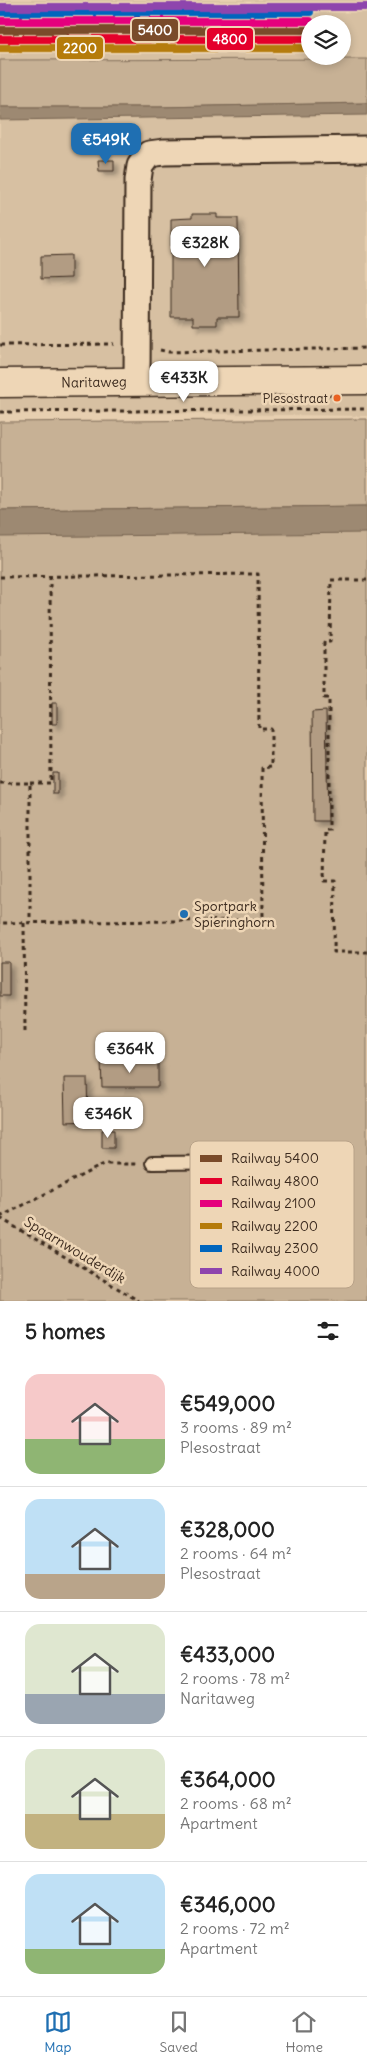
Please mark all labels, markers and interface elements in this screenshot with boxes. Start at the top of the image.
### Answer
map controls [301,15,351,65]
button: layers [301,15,351,65]
line badge: 5400 [131,18,179,42]
text: 5400 [138,21,172,39]
line badge: 4800 [206,27,254,51]
text: 4800 [213,30,247,48]
line badge: 2200 [56,36,104,60]
text: 2200 [63,39,97,57]
pin: €549K [71,122,141,165]
text: €549K [82,129,130,149]
pin: €328K [170,226,240,268]
text: €328K [181,232,229,252]
pin: €433K [149,360,219,403]
text: €433K [160,367,208,387]
street label: Naritaweg [61,372,127,392]
place label: Plesostraat [262,390,329,407]
marker: Plesostraat [332,393,342,403]
place label: Sportpark Spieringhorn [194,897,275,931]
marker: Sportpark Spieringhorn [178,908,190,920]
pin: €364K [95,1032,165,1074]
text: €364K [106,1038,154,1058]
pin: €346K [73,1096,143,1139]
text: €346K [84,1103,132,1123]
legend [190,1141,354,1288]
text: Railway 5400 [231,1149,319,1167]
text: Railway 4800 [231,1172,319,1190]
text: Railway 2100 [231,1194,316,1212]
street label: Spaarnwouderdijk [21,1213,129,1287]
text: Railway 2200 [231,1217,318,1235]
text: Railway 2300 [231,1239,318,1257]
text: Railway 4000 [231,1262,320,1280]
icon: filters [314,1317,342,1345]
text: 5 homes [25,1318,105,1345]
text: €549,000 [180,1390,275,1417]
icon: home [65,1394,125,1454]
text: 3 rooms · 89 m² [180,1417,292,1437]
text: Plesostraat [180,1437,261,1457]
text: €328,000 [180,1516,275,1543]
icon: home [65,1519,125,1579]
text: 2 rooms · 64 m² [180,1543,292,1563]
text: Plesostraat [180,1563,261,1583]
text: €433,000 [180,1641,275,1668]
icon: home [65,1644,125,1704]
text: 2 rooms · 78 m² [180,1668,290,1688]
text: Naritaweg [180,1688,255,1708]
text: €364,000 [180,1766,276,1793]
icon: home [65,1769,125,1829]
text: 2 rooms · 68 m² [180,1793,292,1813]
text: Apartment [180,1813,258,1833]
text: €346,000 [180,1891,276,1918]
icon: home [65,1894,125,1954]
text: 2 rooms · 72 m² [180,1918,290,1938]
text: Apartment [180,1938,258,1958]
tab: Map [44,2008,72,2056]
tab: Saved [159,2008,198,2056]
tab: Home [285,2008,323,2056]

